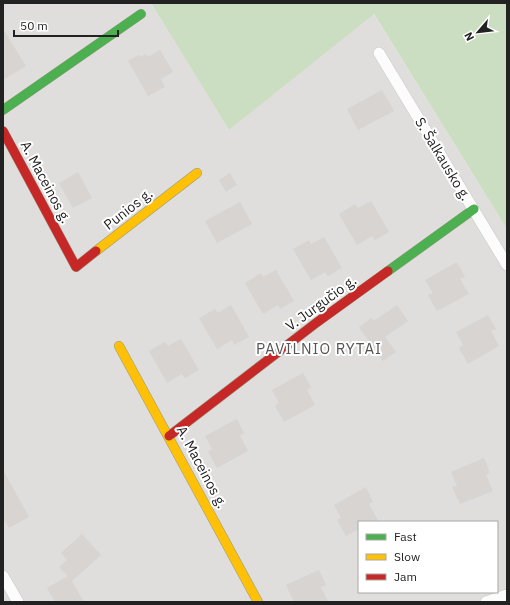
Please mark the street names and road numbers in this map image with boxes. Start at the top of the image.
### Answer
street label: S. Šalkausko g. [411,114,476,204]
street label: A. Maceinos g. [17,138,75,226]
street label: Punios g. [100,184,156,234]
street label: V. Jurgučio g. [282,271,360,335]
street label: A. Maceinos g. [173,423,231,511]

